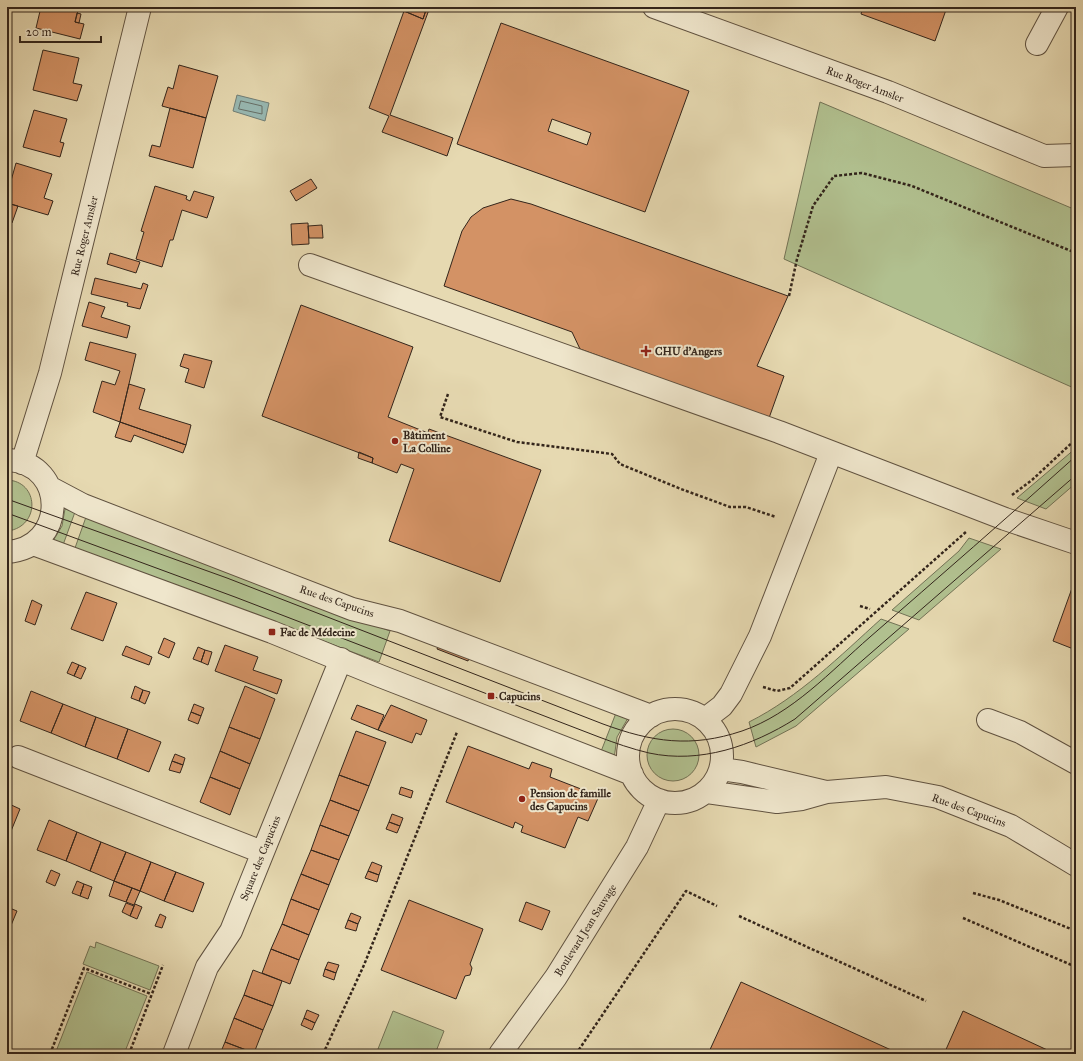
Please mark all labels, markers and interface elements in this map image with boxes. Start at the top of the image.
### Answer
scale bar [20,18,101,44]
text: 20 m [26,25,52,39]
street label: Rue Roger Amsler [824,64,906,106]
street label: Rue Roger Amsler [68,194,101,278]
marker: CHU d'Angers [640,345,652,357]
place label: CHU d'Angers [655,345,722,358]
place label: Bâtiment La Colline [403,429,451,455]
marker: Bâtiment La Colline [390,436,400,446]
street label: Rue des Capucins [298,583,376,620]
place label: Fac de Médecine [280,626,356,639]
marker: Fac de Médecine [267,627,277,637]
place label: Capucins [499,690,540,704]
marker: Capucins [486,691,496,701]
place label: Pension de famille des Capucins [530,787,611,814]
street label: Rue des Capucins [930,791,1008,830]
marker: Pension de famille des Capucins [517,794,527,804]
street label: Square des Capucins [237,814,284,903]
street label: Boulevard Jean Sauvage [552,881,620,979]

